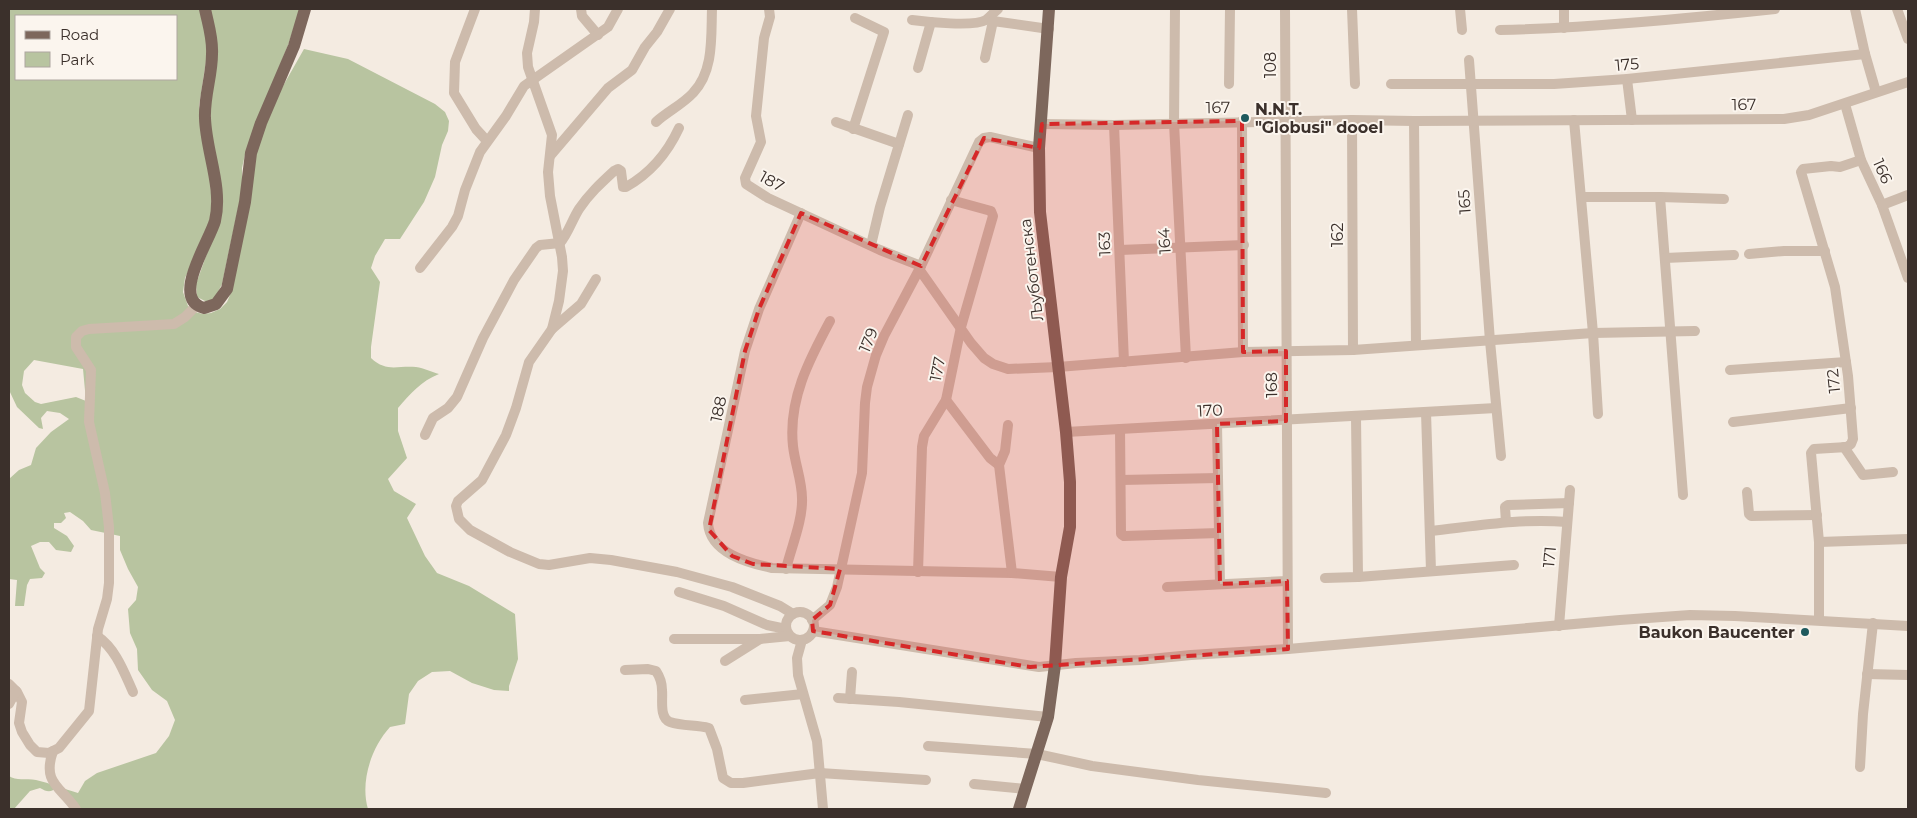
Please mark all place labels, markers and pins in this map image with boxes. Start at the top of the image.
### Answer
place label: N.N.T. "Globusi" dooel [1255,100,1383,137]
marker: N.N.T. "Globusi" dooel [1239,112,1251,124]
place label: Baukon Baucenter [1638,623,1795,642]
marker: Baukon Baucenter [1799,626,1811,638]

